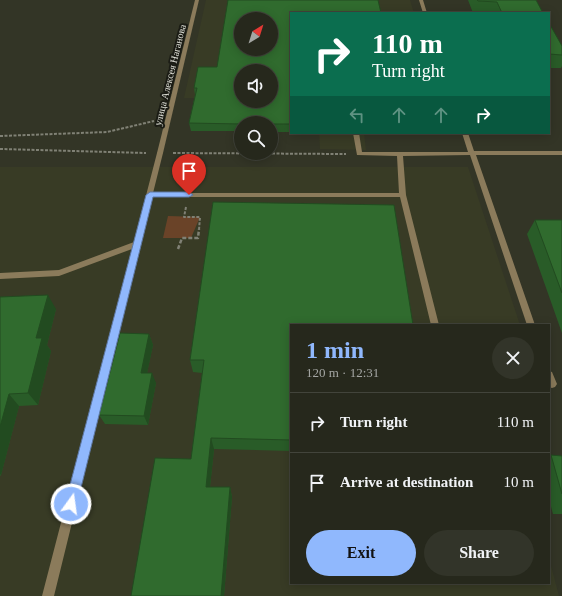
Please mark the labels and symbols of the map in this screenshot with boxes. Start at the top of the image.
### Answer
north arrow [234,12,278,56]
street label: улица Алексея Наганова [152,23,188,127]
pin [172,154,206,195]
position arrow [50,483,92,525]

